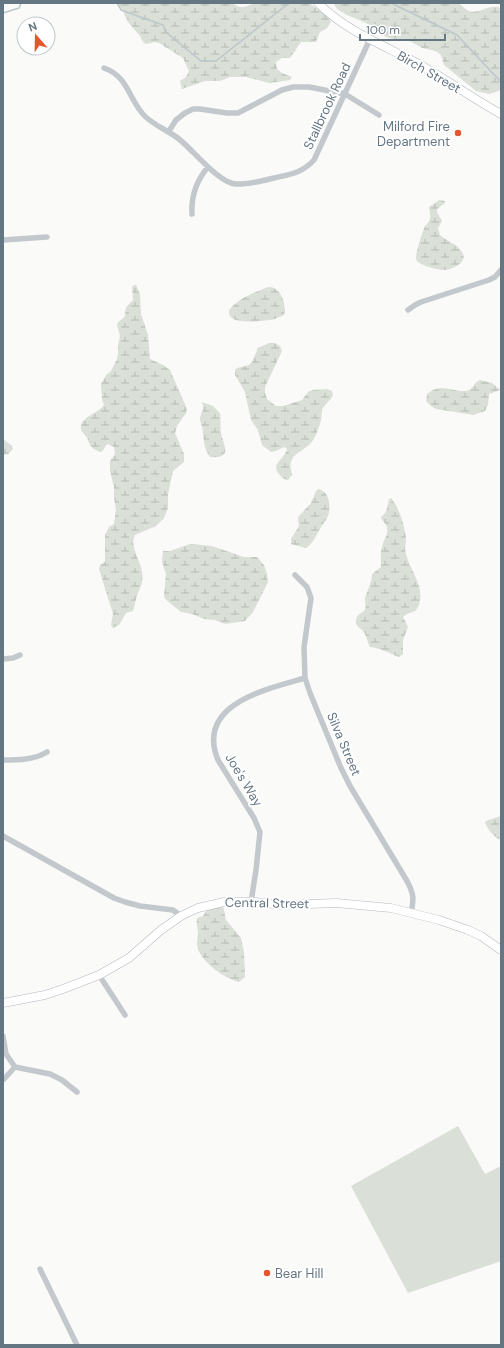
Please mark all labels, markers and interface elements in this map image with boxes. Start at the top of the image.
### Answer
north arrow [16,16,56,56]
scale bar [360,16,445,42]
text: N [26,19,39,35]
text: 100 m [366,22,400,38]
street label: Birch Street [394,47,464,97]
street label: Stallbrook Road [299,60,355,152]
place label: Milford Fire Department [377,118,450,150]
marker: Milford Fire Department [453,128,463,138]
street label: Silva Street [323,710,365,778]
street label: Joe's Way [221,750,267,810]
street label: Central Street [225,894,309,912]
place label: Bear Hill [275,1265,323,1282]
marker: Bear Hill [262,1268,272,1278]

